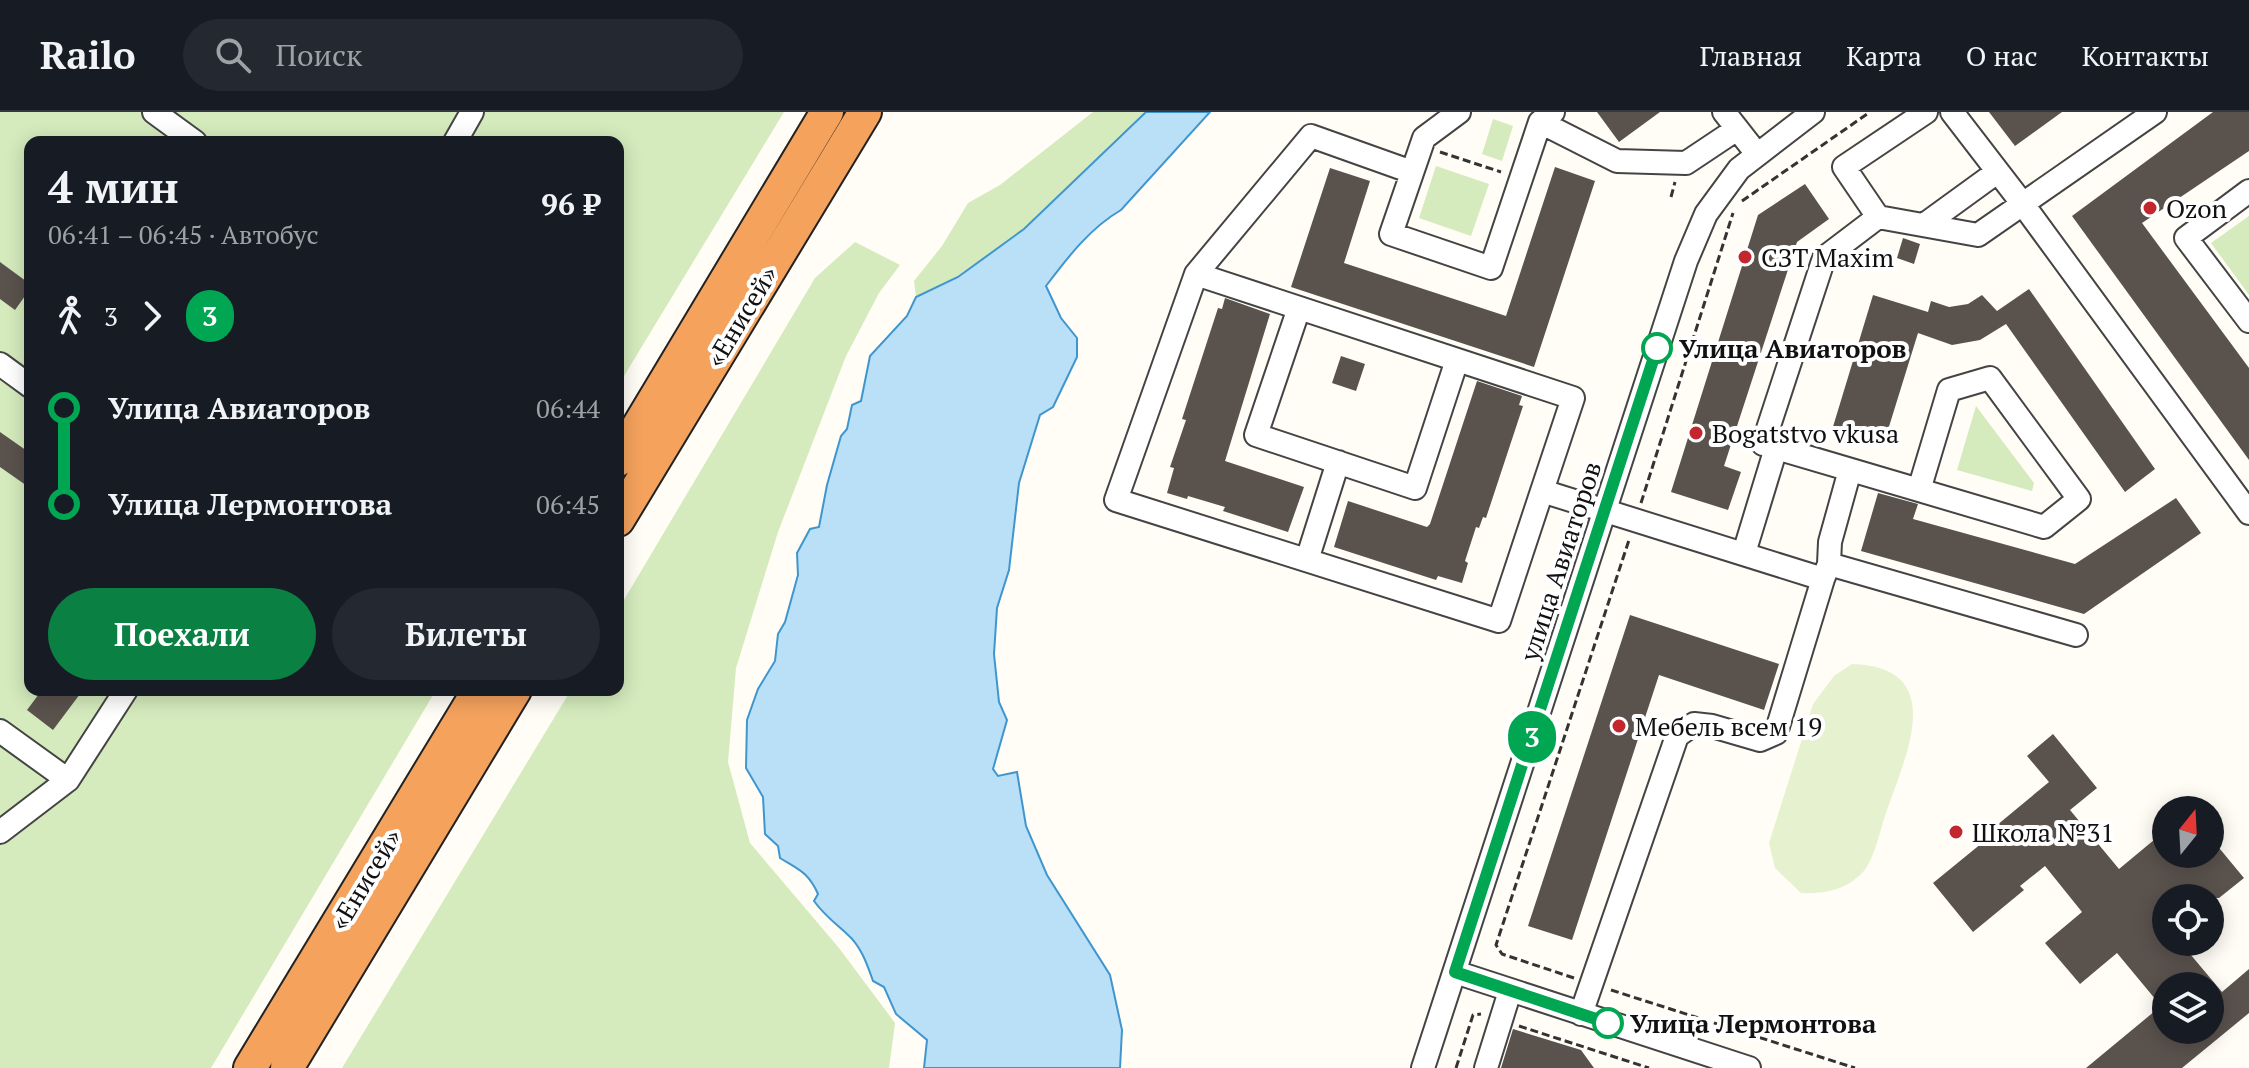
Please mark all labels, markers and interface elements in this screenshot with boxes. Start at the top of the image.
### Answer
search box [183,19,743,91]
text: Railo [40,30,135,80]
icon: search [211,33,255,77]
text: Поиск [275,35,362,75]
text: Главная [1699,37,1802,74]
text: Карта [1846,37,1922,74]
text: О нас [1966,37,2038,74]
text: Контакты [2082,37,2209,74]
text: 4 мин [48,157,179,216]
text: 96 ₽ [541,184,600,224]
place label: Ozon [2166,191,2227,225]
marker: Ozon [2141,199,2159,217]
text: 06:41 – 06:45 · Автобус [48,217,319,251]
place label: СЗТ Maxim [1761,240,1894,274]
marker: СЗТ Maxim [1736,248,1754,266]
street label: «Енисей» [698,259,784,373]
icon: walk [48,294,92,338]
icon: forward [130,294,174,338]
text: 3 [202,297,218,334]
text: 3 [104,299,118,333]
place label: Улица Авиаторов [1679,331,1907,365]
marker: Улица Авиаторов [1642,333,1672,363]
text: Улица Авиаторов [108,388,371,428]
text: 06:44 [536,391,600,425]
place label: Bogatstvo vkusa [1712,416,1899,450]
marker: Bogatstvo vkusa [1687,424,1705,442]
street label: улица Авиаторов [1511,457,1608,666]
text: Улица Лермонтова [108,484,392,524]
text: 06:45 [536,487,600,521]
button: Поехали [48,588,316,680]
button: Билеты [332,588,600,680]
place label: Мебель всем 19 [1635,709,1822,743]
line badge: 3 [1506,711,1558,763]
marker: Мебель всем 19 [1610,717,1628,735]
text: 3 [1524,718,1540,755]
north arrow [2152,796,2224,868]
map controls [2152,796,2224,1044]
place label: Школа №31 [1972,815,2114,849]
street label: «Енисей» [322,822,408,936]
marker: Школа №31 [1947,823,1965,841]
button: locate [2152,884,2224,956]
button: layers [2152,972,2224,1044]
place label: Улица Лермонтова [1630,1006,1877,1040]
marker: Улица Лермонтова [1593,1008,1623,1038]

